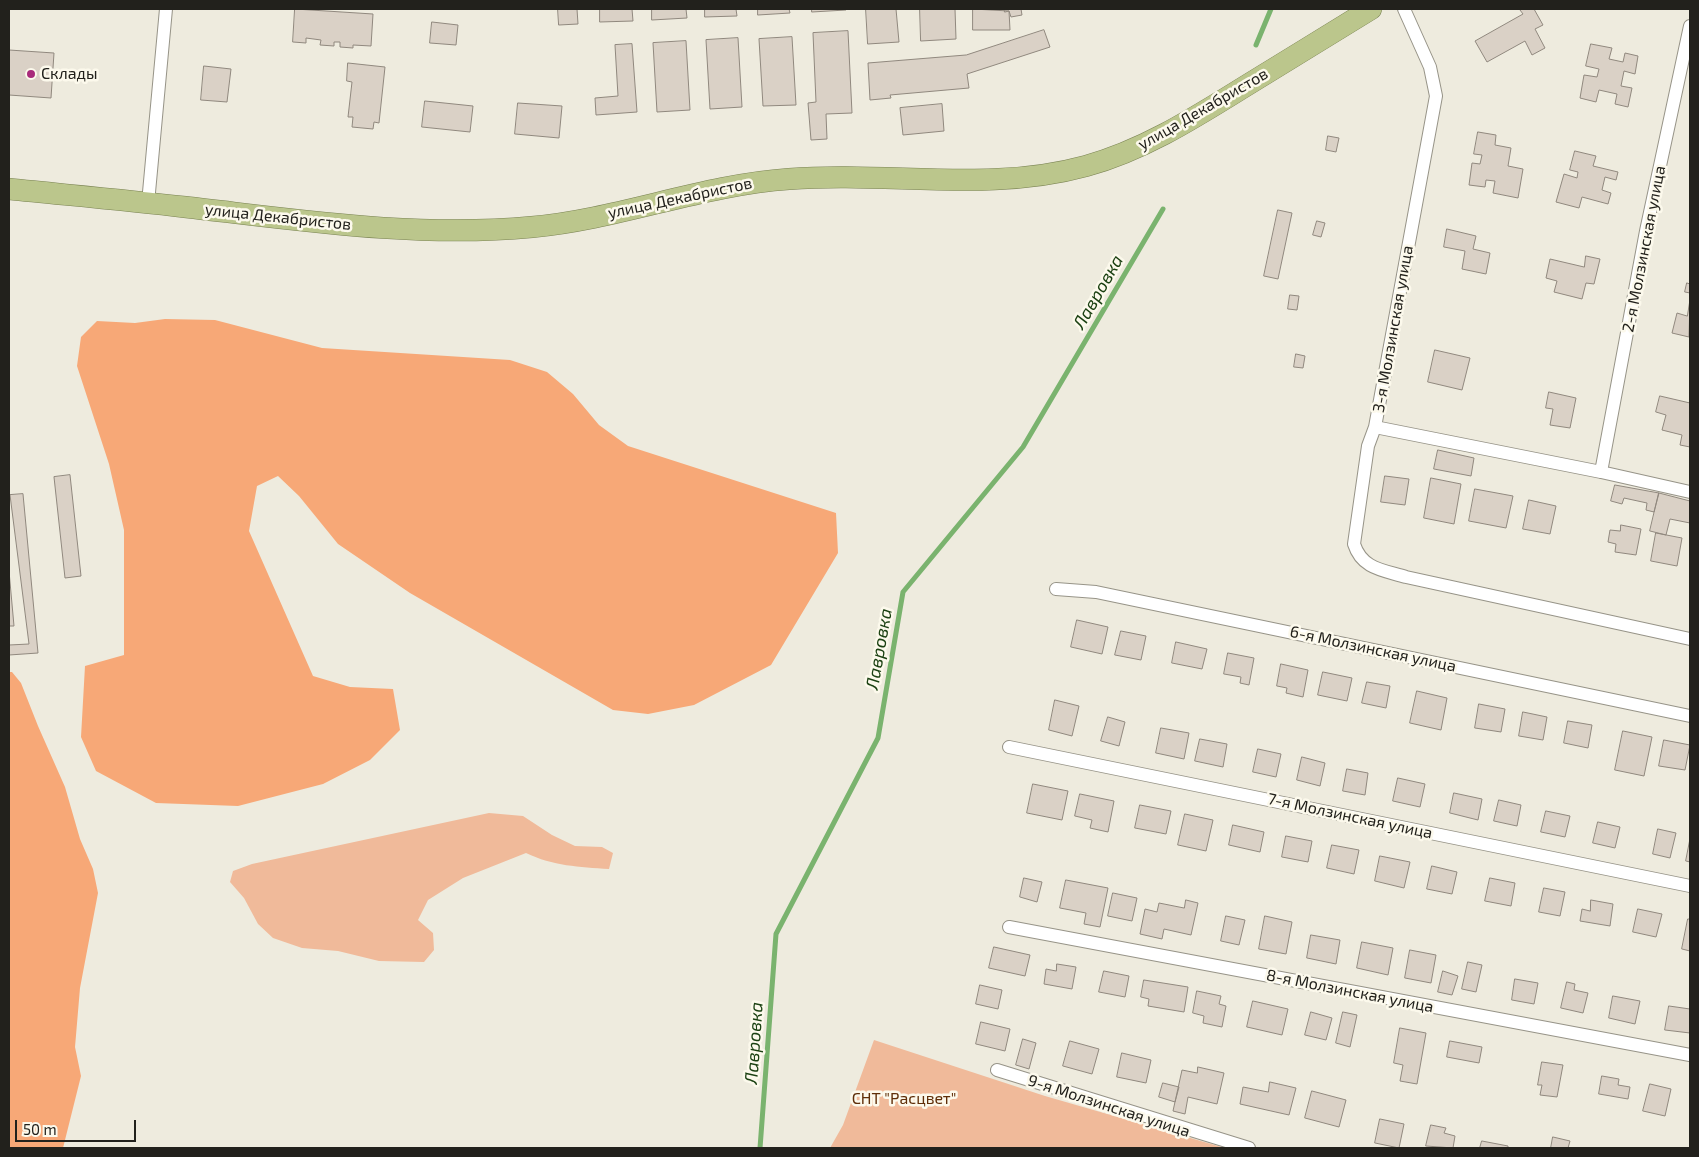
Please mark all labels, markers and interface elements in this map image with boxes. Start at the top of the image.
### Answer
place label: Склады [41,64,97,84]
street label: улица Декабристов [1135,64,1271,154]
marker: Склады [25,68,37,80]
street label: 2-я Молзинская улица [1618,164,1670,334]
street label: улица Декабристов [606,173,754,223]
street label: улица Декабристов [204,200,352,234]
street label: 3-я Молзинская улица [1369,244,1417,414]
water label: Лавровка [1068,251,1128,333]
water label: Лавровка [861,607,897,691]
street label: 6-я Молзинская улица [1288,622,1458,676]
street label: 7-я Молзинская улица [1266,789,1434,843]
street label: 8-я Молзинская улица [1265,965,1435,1017]
water label: Лавровка [740,1001,768,1085]
street label: 9-я Молзинская улица [1025,1071,1193,1141]
park label: СНТ "Расцвет" [852,1089,956,1109]
scale bar [18,1110,139,1142]
text: 50 m [23,1120,57,1138]

